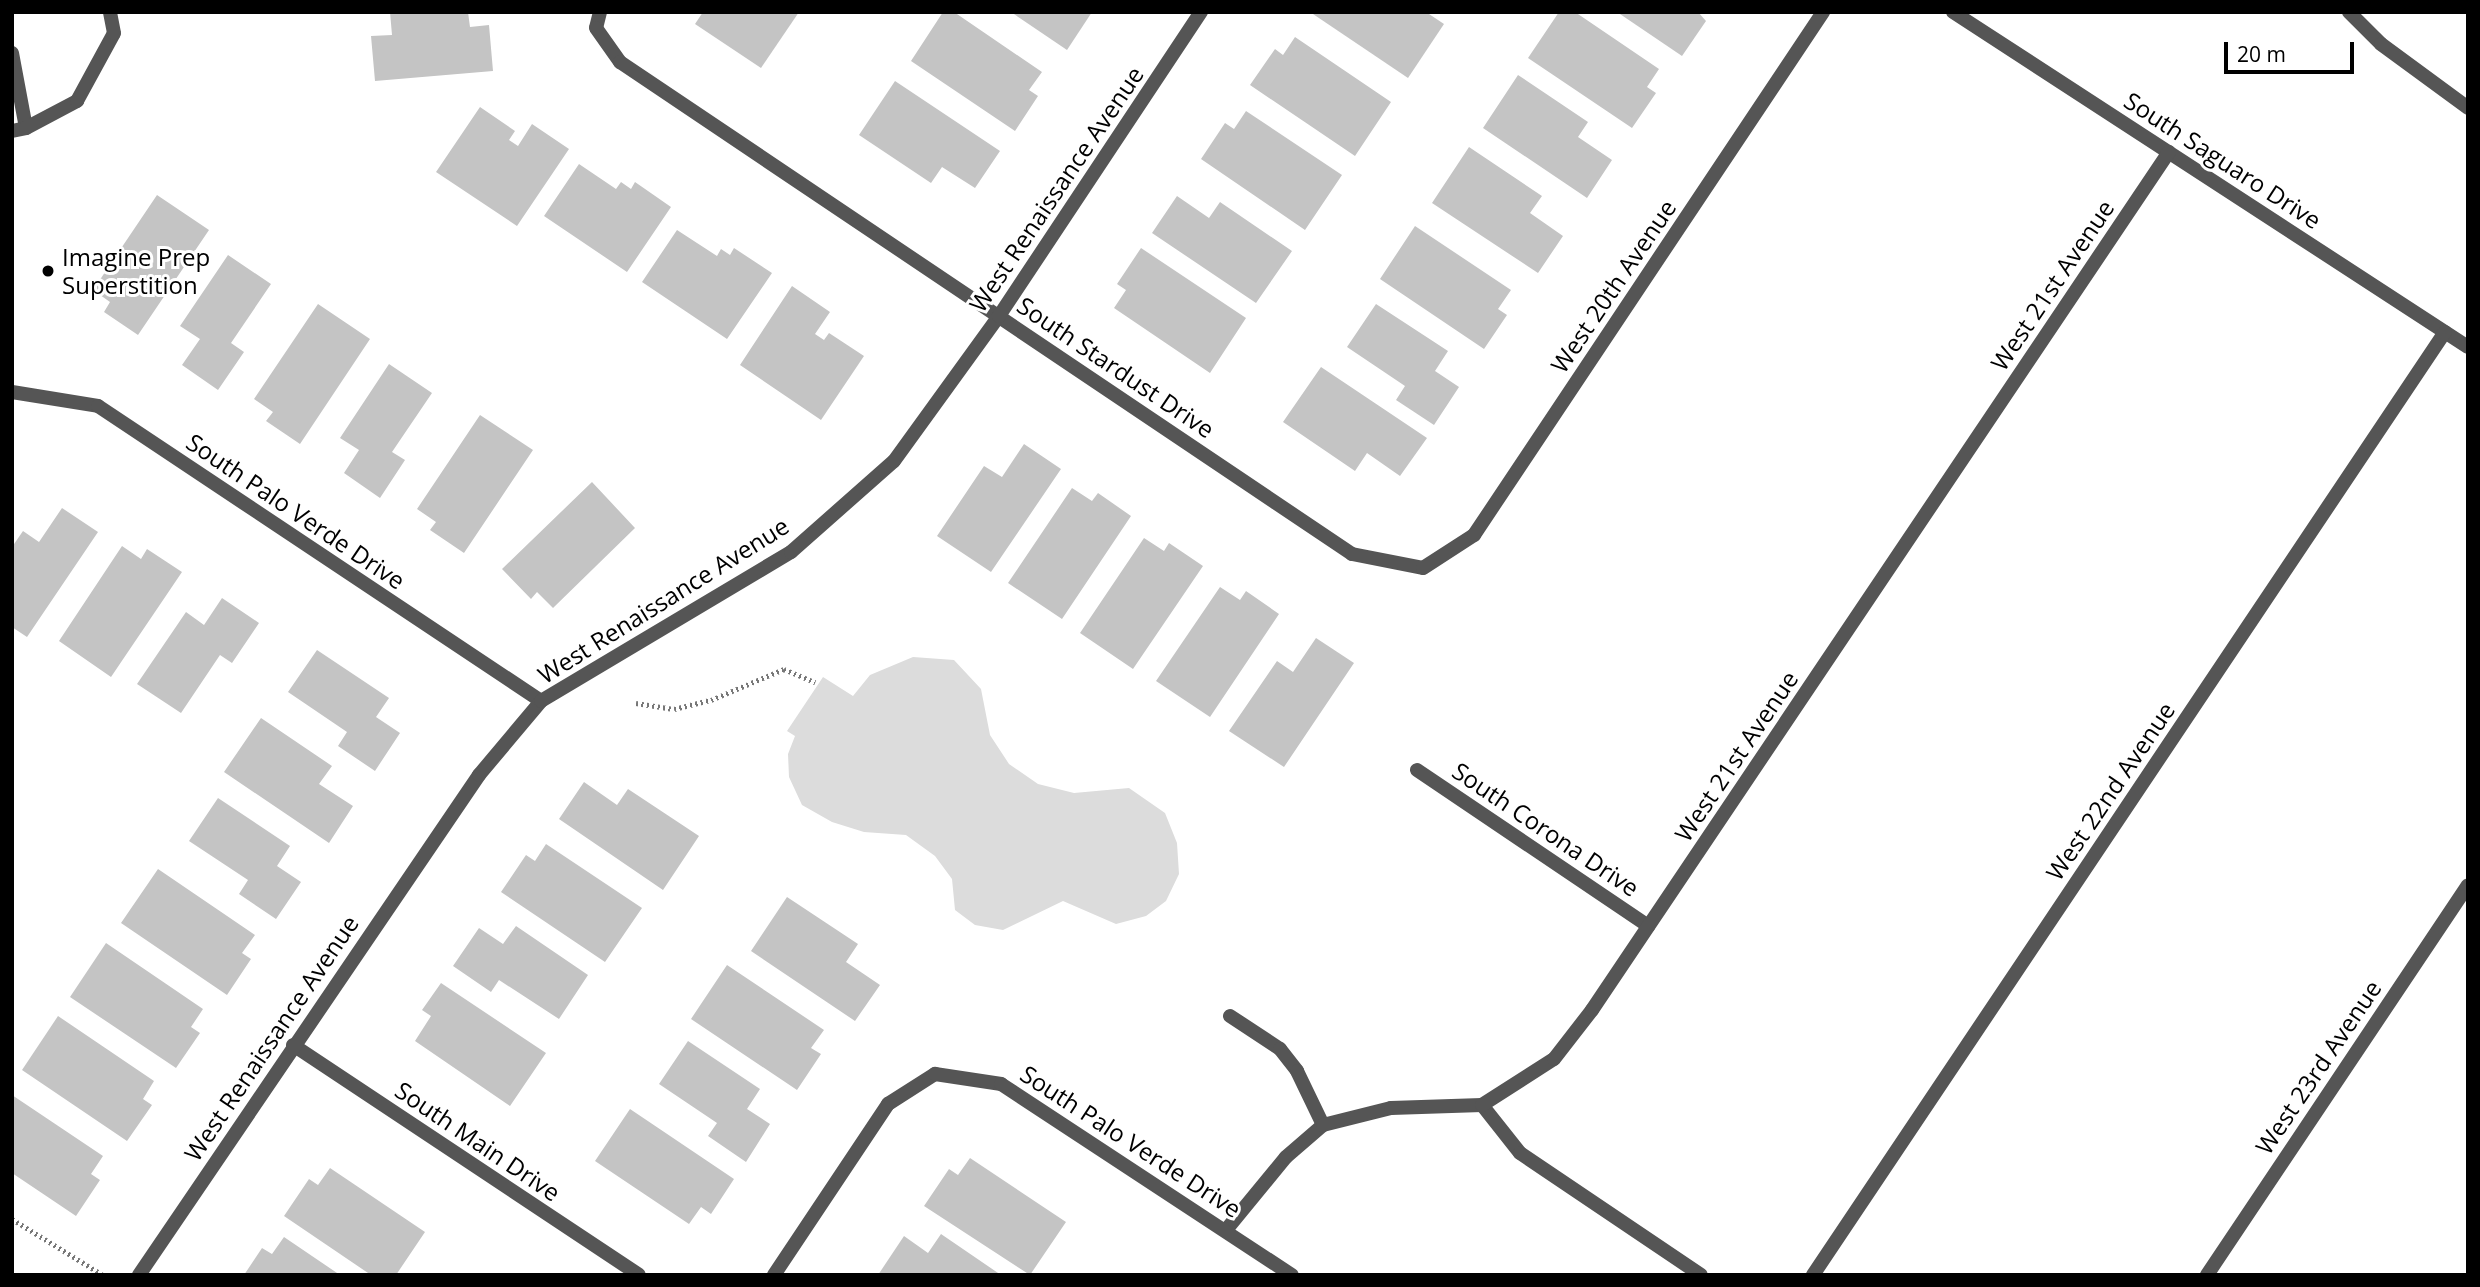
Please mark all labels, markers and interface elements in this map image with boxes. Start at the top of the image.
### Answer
scale bar [2228,28,2358,72]
text: 20 m [2237,40,2286,68]
street label: West Renaissance Avenue [963,61,1149,317]
street label: South Saguaro Drive [2119,86,2327,234]
street label: West 20th Avenue [1544,194,1682,378]
street label: West 21st Avenue [1984,194,2120,376]
place label: Imagine Prep Superstition [62,243,210,299]
marker: Imagine Prep Superstition [40,263,56,279]
street label: South Stardust Drive [1012,290,1220,444]
street label: South Palo Verde Drive [181,427,411,595]
street label: West Renaissance Avenue [532,511,794,689]
street label: West 21st Avenue [1668,665,1804,847]
street label: West 22nd Avenue [2040,697,2180,885]
street label: South Corona Drive [1447,756,1645,902]
street label: West Renaissance Avenue [178,910,364,1166]
street label: West 23rd Avenue [2249,975,2387,1159]
street label: South Palo Verde Drive [1015,1059,1247,1223]
street label: South Main Drive [390,1075,566,1207]

